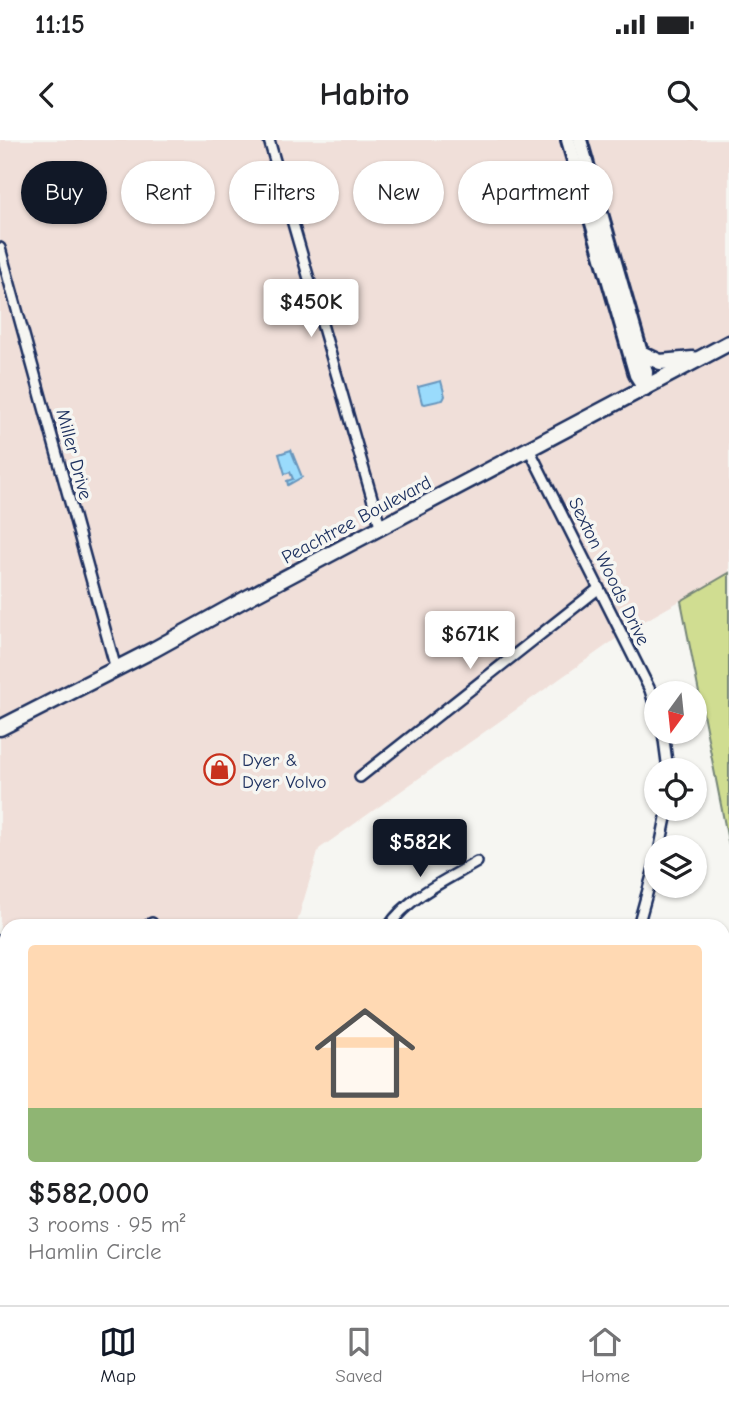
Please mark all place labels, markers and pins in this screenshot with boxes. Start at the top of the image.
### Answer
pin: $450K [262,280,360,339]
pin: $671K [421,612,519,671]
place label: Dyer & Dyer Volvo [242,749,326,793]
shop icon: Dyer & Dyer Volvo [202,753,236,787]
pin: $582K [371,820,469,879]

